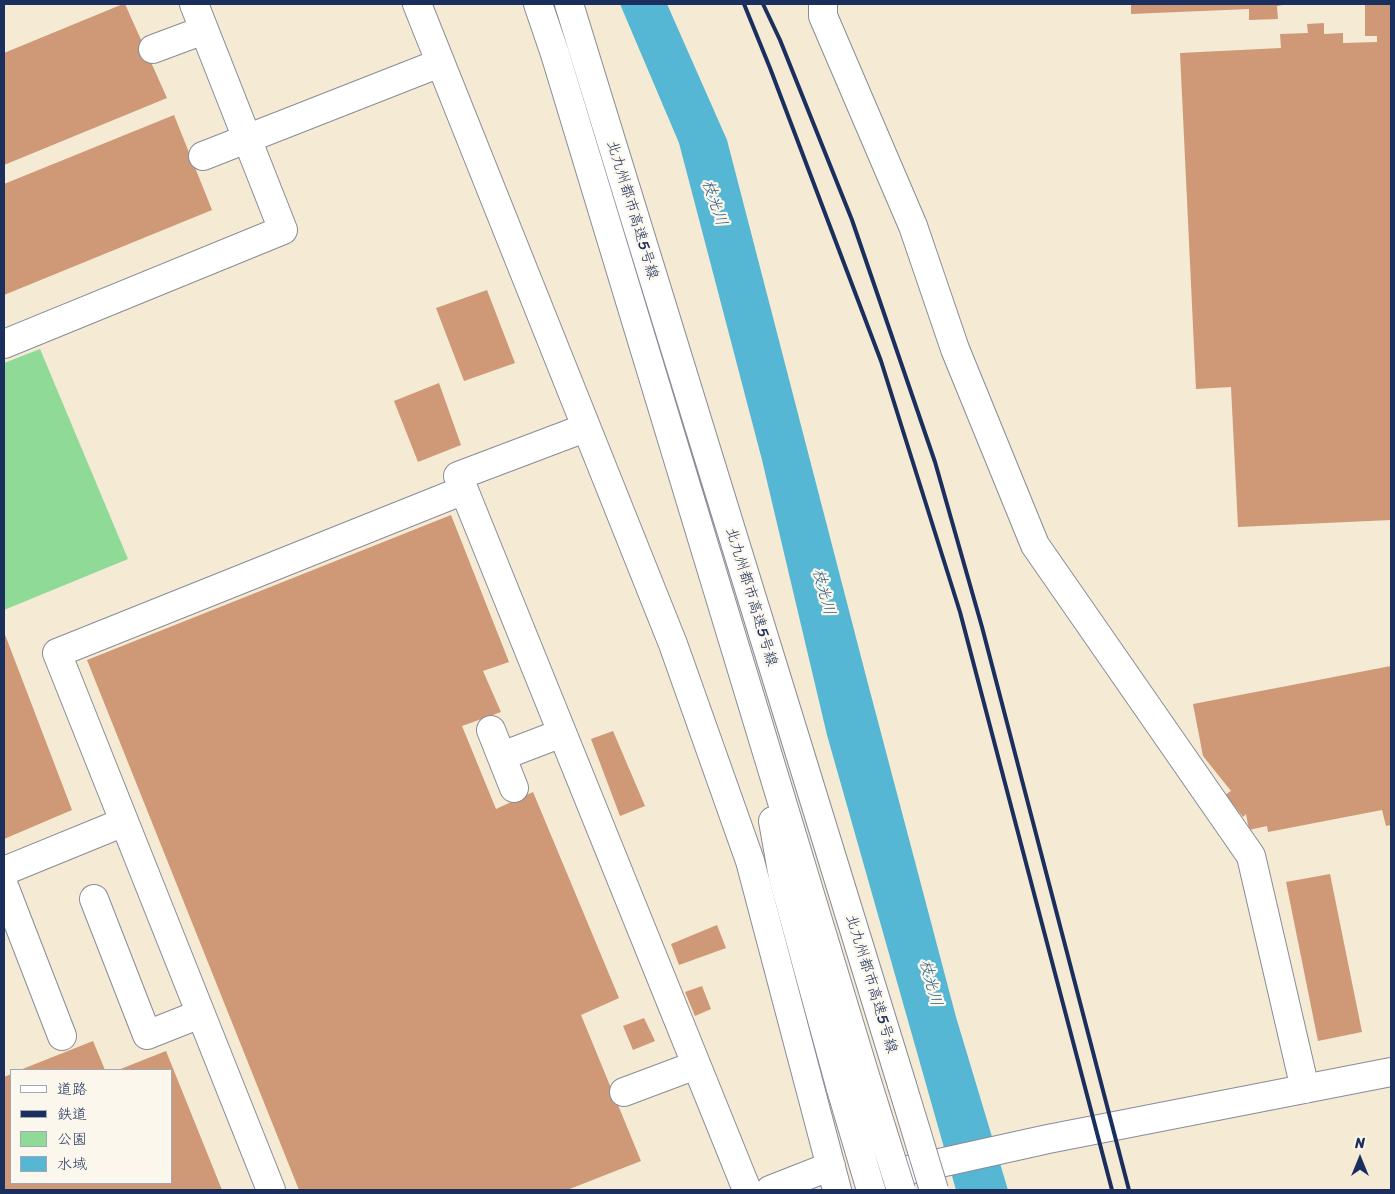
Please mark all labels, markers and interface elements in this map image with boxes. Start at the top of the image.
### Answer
street label: 北九州都市高速5号線 [602,138,662,282]
water label: 枝光川 [697,177,731,229]
street label: 北九州都市高速5号線 [721,525,781,669]
water label: 枝光川 [808,566,838,618]
street label: 北九州都市高速5号線 [841,912,901,1056]
water label: 枝光川 [915,957,945,1009]
legend [10,1069,172,1184]
text: 道路 [57,1076,87,1102]
text: 鉄道 [57,1101,87,1127]
text: 公園 [57,1126,87,1152]
text: N [1355,1131,1365,1156]
north arrow [1335,1134,1385,1184]
text: 水域 [57,1151,87,1177]

